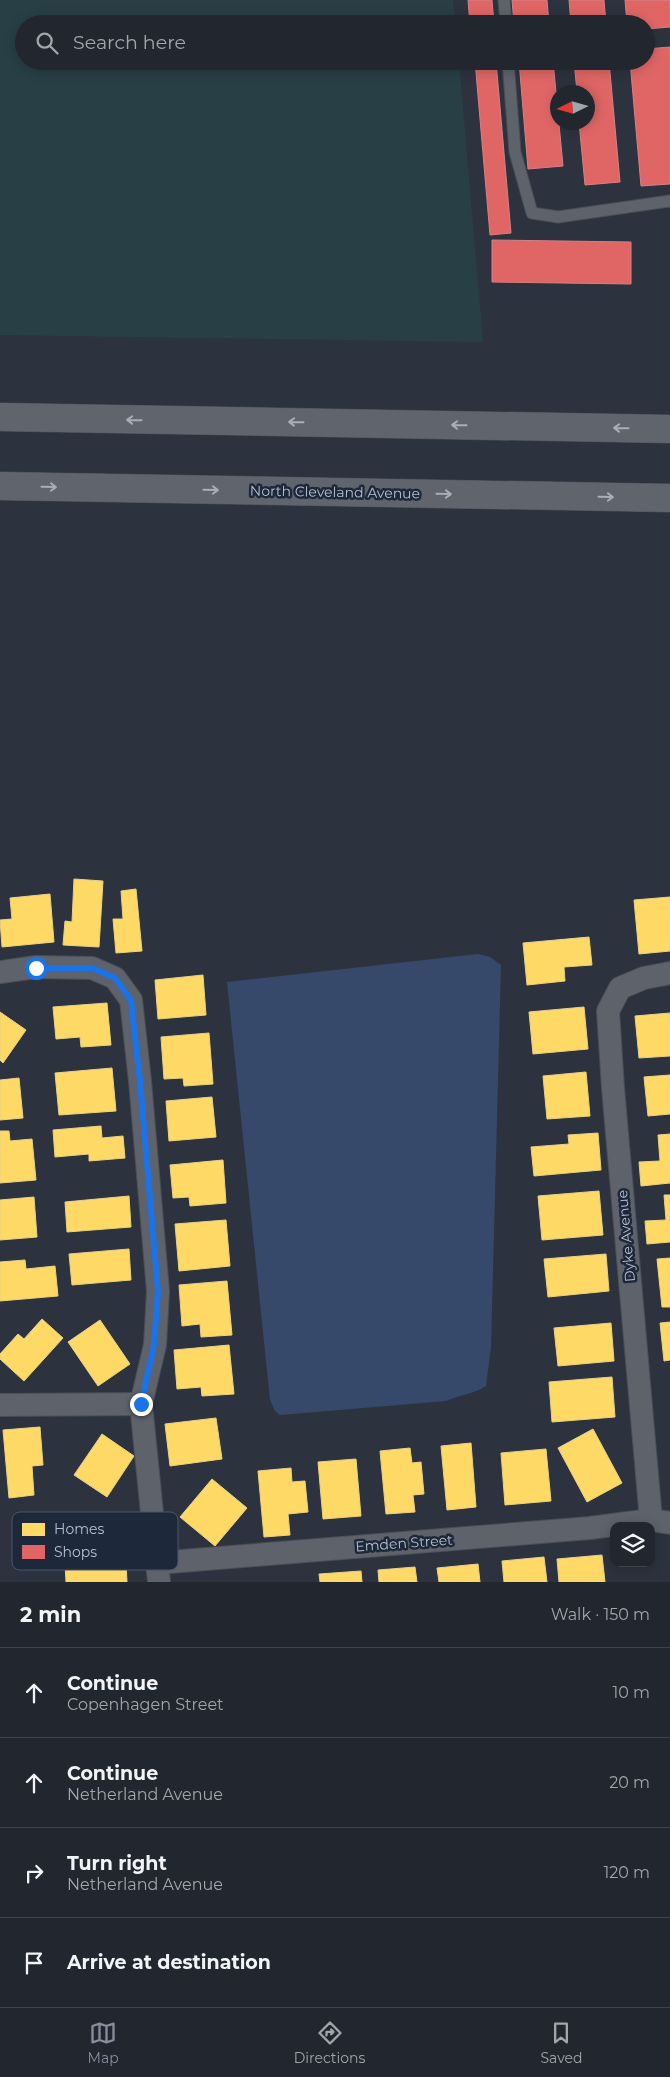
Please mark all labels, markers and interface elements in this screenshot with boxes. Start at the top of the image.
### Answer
search box [15,15,655,70]
icon: search [33,29,61,57]
text: Search here [73,31,186,54]
north arrow [550,85,595,130]
one-way arrow [126,415,142,425]
one-way arrow [289,418,305,427]
one-way arrow [451,420,468,430]
one-way arrow [614,423,630,433]
one-way arrow [40,482,56,492]
street label: North Cleveland Avenue [250,482,420,502]
one-way arrow [203,485,219,494]
one-way arrow [435,489,451,499]
one-way arrow [598,492,614,502]
route start [25,957,48,980]
street label: Dyke Avenue [613,1189,639,1283]
route end [130,1393,153,1416]
legend [12,1512,178,1570]
text: Homes [54,1520,104,1538]
map controls [610,1522,655,1567]
button: layers [610,1522,655,1567]
street label: Emden Street [355,1531,454,1555]
text: Shops [54,1543,97,1561]
text: 2 min [20,1602,81,1627]
text: Walk · 150 m [551,1605,650,1624]
text: Continue [67,1672,158,1695]
icon: ahead [20,1679,48,1707]
text: 10 m [612,1683,650,1702]
text: Copenhagen Street [67,1695,224,1714]
text: Continue [67,1762,158,1785]
icon: ahead [20,1769,48,1797]
text: 20 m [609,1773,650,1792]
text: Netherland Avenue [67,1785,223,1804]
text: Turn right [67,1852,167,1875]
icon: right [20,1859,48,1887]
text: 120 m [603,1863,650,1882]
text: Netherland Avenue [67,1875,223,1894]
icon: arrive [20,1949,48,1977]
text: Arrive at destination [67,1951,271,1974]
tab: Map [88,2019,119,2067]
tab: Directions [294,2019,365,2067]
tab: Saved [540,2019,582,2067]

